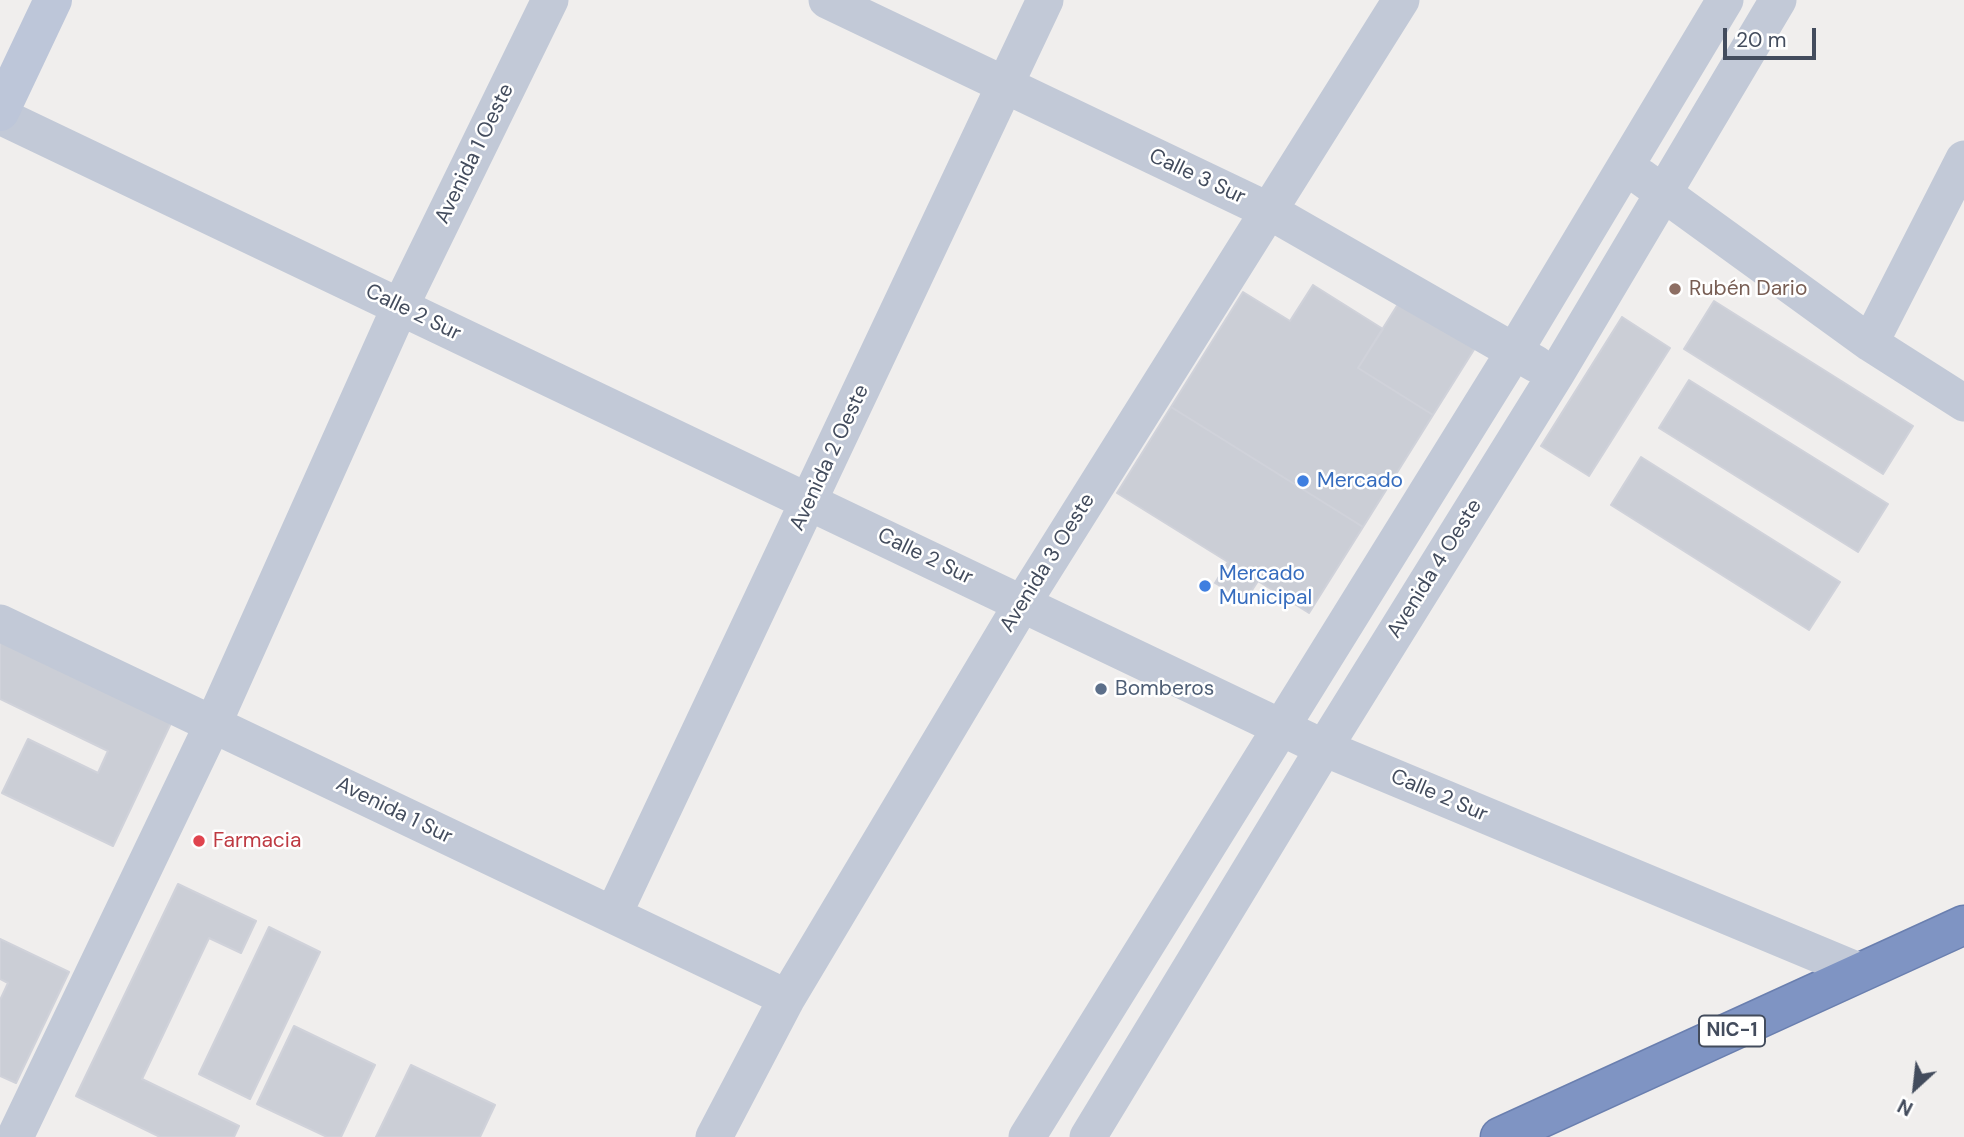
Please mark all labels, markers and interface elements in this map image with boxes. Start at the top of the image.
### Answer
scale bar [1726,14,1819,58]
text: 20 m [1736,26,1787,54]
street label: Avenida 1 Oeste [430,80,520,228]
street label: Calle 3 Sur [1145,144,1249,210]
place label: Rubén Dario [1689,276,1807,302]
street label: Calle 2 Sur [361,279,465,347]
marker: Rubén Dario [1667,281,1683,297]
street label: Avenida 2 Oeste [785,381,875,535]
place label: Mercado [1317,468,1403,494]
marker: Mercado [1295,473,1311,489]
street label: Avenida 3 Oeste [995,489,1101,637]
street label: Avenida 4 Oeste [1382,495,1488,643]
street label: Calle 2 Sur [873,523,977,591]
place label: Mercado Municipal [1219,561,1312,611]
marker: Mercado Municipal [1197,578,1213,594]
place label: Bomberos [1115,676,1214,702]
marker: Bomberos [1093,681,1109,697]
street label: Calle 2 Sur [1387,764,1491,828]
street label: Avenida 1 Sur [332,772,456,850]
place label: Farmacia [213,828,301,854]
marker: Farmacia [191,833,207,849]
road number: NIC-1 [1699,1015,1765,1046]
north arrow [1880,1053,1950,1123]
text: N [1893,1093,1917,1121]

